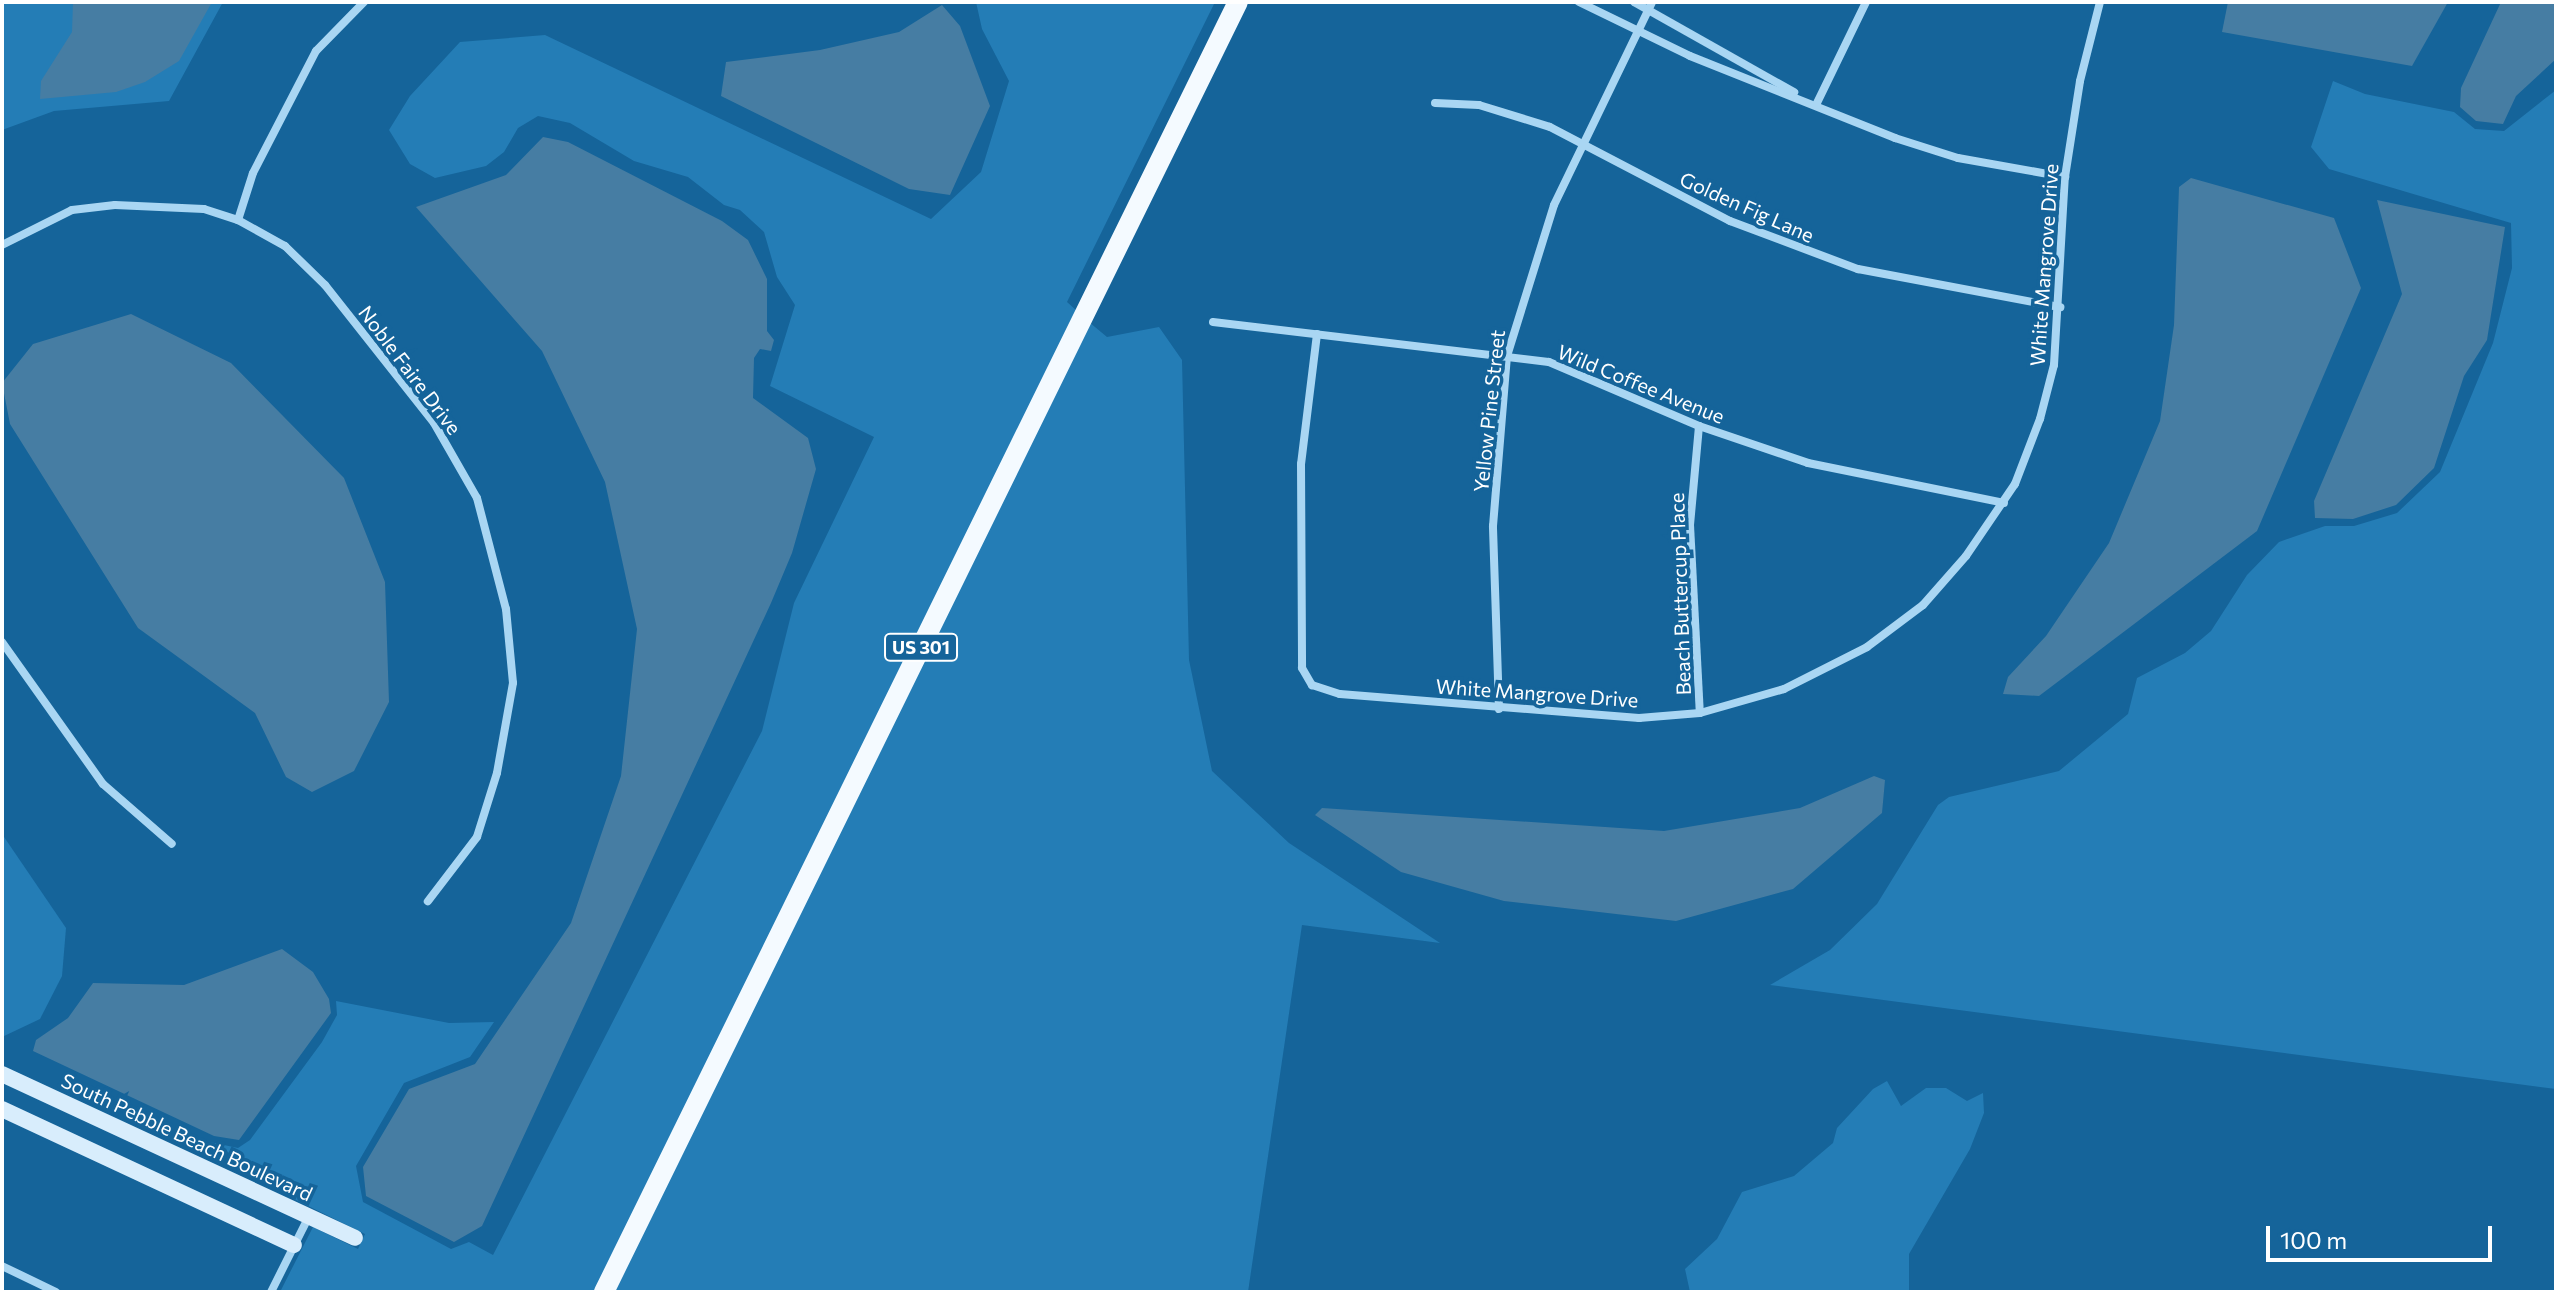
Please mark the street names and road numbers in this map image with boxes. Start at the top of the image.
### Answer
street label: White Mangrove Drive [2025,163,2063,367]
street label: Golden Fig Lane [1676,167,1818,247]
street label: Noble Faire Drive [354,301,466,439]
street label: Yellow Pine Street [1469,328,1509,494]
street label: Wild Coffee Avenue [1554,340,1728,428]
street label: Beach Buttercup Place [1664,492,1696,696]
road number: US 301 [883,633,959,661]
street label: White Mangrove Drive [1435,674,1639,712]
street label: South Pebble Beach Boulevard [58,1068,316,1206]

